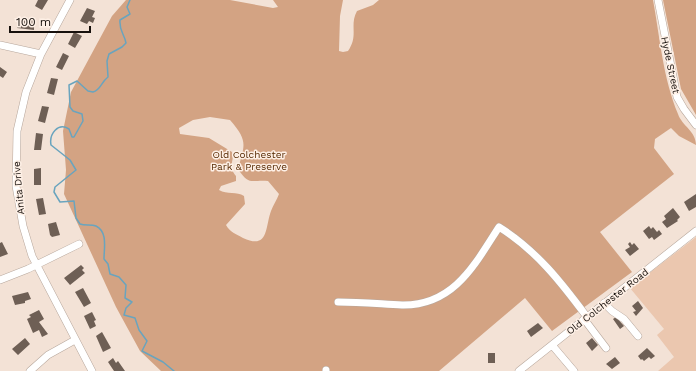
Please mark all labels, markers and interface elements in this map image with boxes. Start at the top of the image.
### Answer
scale bar [10,8,90,34]
text: 100 m [16,15,51,29]
street label: Hyde Street [659,36,682,95]
park label: Old Colchester Park & Preserve [211,149,287,172]
street label: Anita Drive [11,161,26,215]
street label: Old Colchester Road [564,266,650,337]

